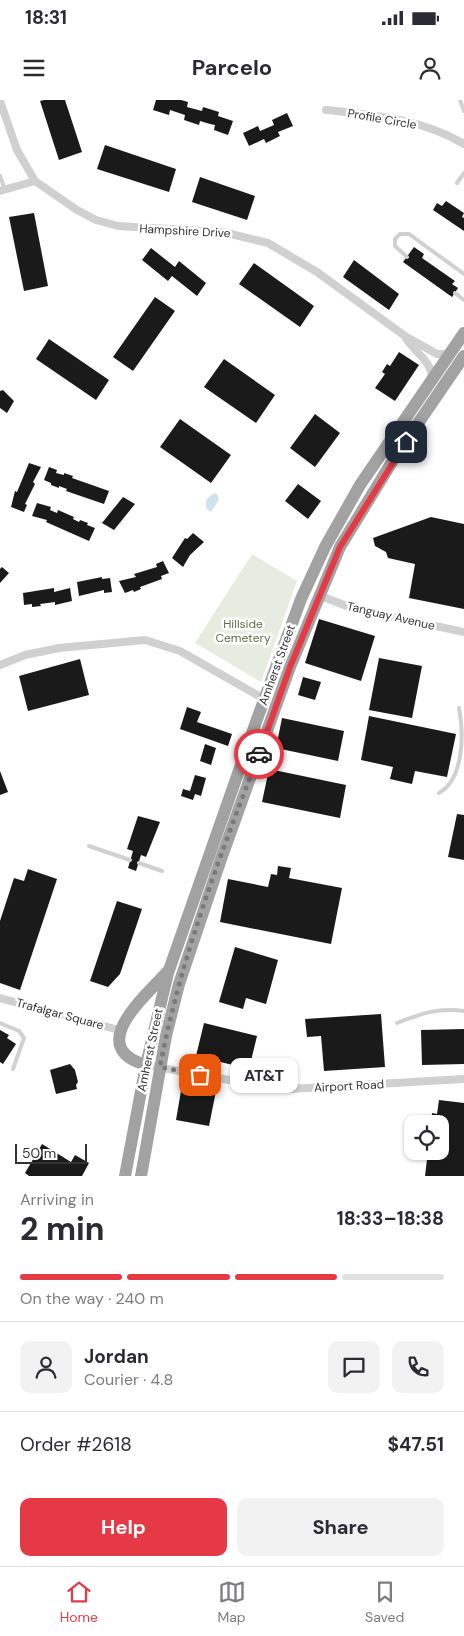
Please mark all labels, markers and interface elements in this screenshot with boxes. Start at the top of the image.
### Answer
text: 18:31 [25,5,67,30]
text: Parcelo [192,53,272,82]
icon: menu [20,54,48,82]
icon: person [416,54,444,82]
street label: Profile Circle [346,105,418,133]
street label: Hampshire Drive [139,221,231,241]
pin [385,421,427,463]
icon: home [392,428,420,456]
street label: Tanguay Avenue [345,598,437,634]
park label: Hillside Cemetery [215,616,271,646]
street label: Amherst Street [255,622,299,707]
courier [234,729,284,779]
icon: car [245,740,273,768]
street label: Trafalgar Square [15,995,106,1033]
street label: Amherst Street [133,1007,167,1093]
pin [179,1054,221,1096]
callout: AT&T [230,1058,298,1092]
icon: bag [186,1061,214,1089]
text: AT&T [244,1065,284,1086]
street label: Airport Road [314,1076,384,1096]
map controls [404,1115,449,1160]
button: locate [404,1115,449,1160]
scale bar [15,1141,88,1164]
text: 50 m [22,1144,56,1162]
text: Arriving in [20,1189,94,1210]
text: 18:33–18:38 [337,1206,444,1231]
text: 2 min [20,1208,105,1250]
text: On the way · 240 m [20,1288,164,1309]
button: person [20,1341,72,1393]
button: chat [328,1341,380,1393]
button: phone [392,1341,444,1393]
text: Jordan [84,1344,149,1369]
text: Courier · 4.8 [84,1369,173,1390]
text: Order #2618 [20,1432,132,1457]
text: $47.51 [388,1432,444,1457]
button: Help [20,1498,227,1556]
button: Share [237,1498,444,1556]
tab: Home [60,1578,98,1626]
tab: Map [217,1578,246,1626]
tab: Saved [365,1578,404,1626]

